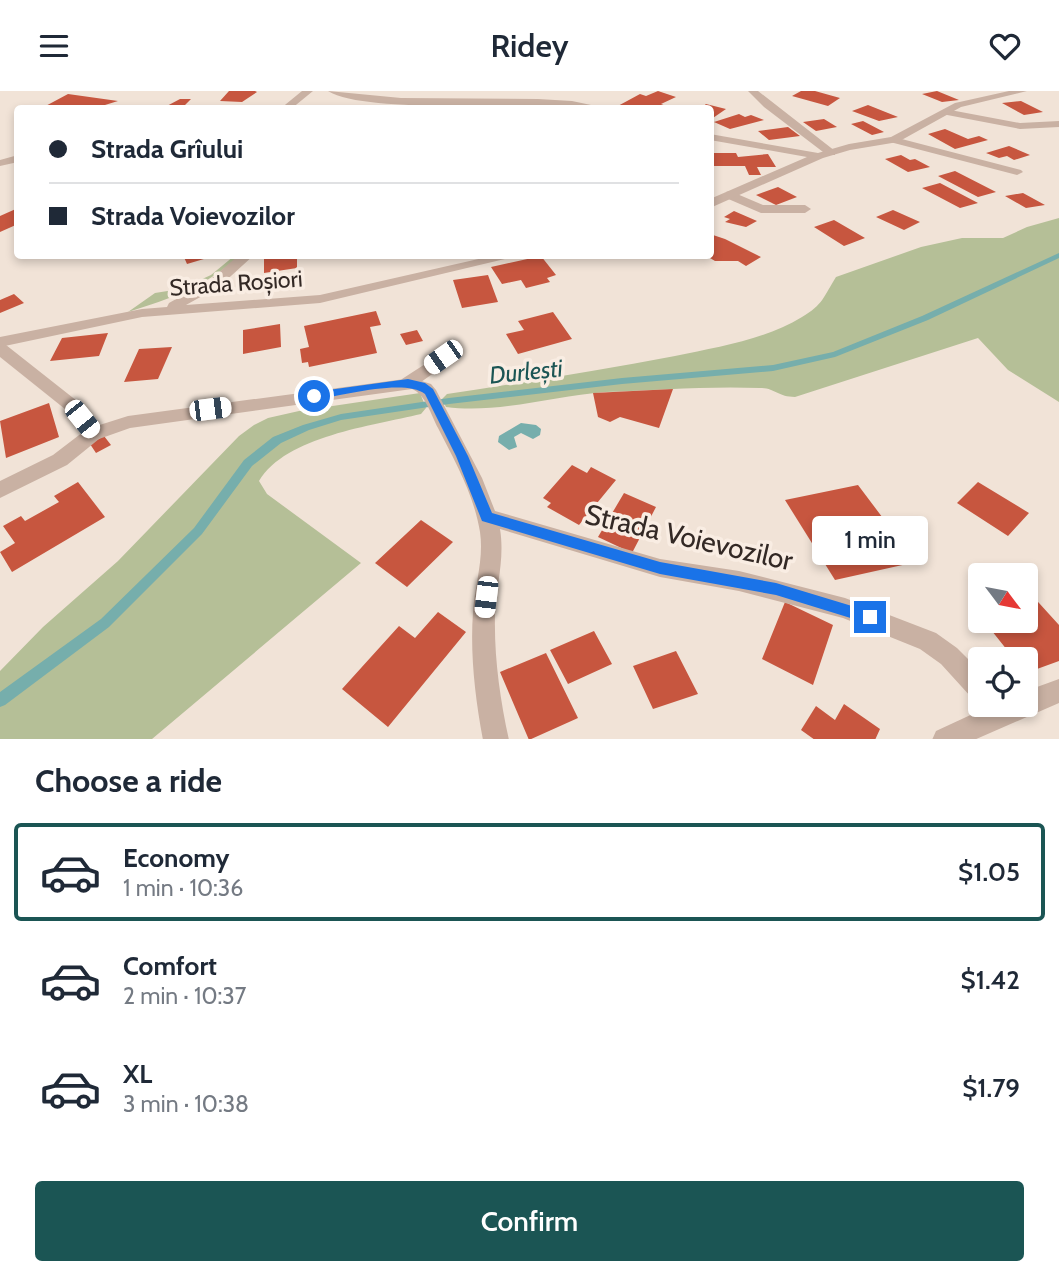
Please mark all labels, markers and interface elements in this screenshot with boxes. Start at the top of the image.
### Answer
text: Ridey [490,26,569,65]
icon: menu [35,27,73,65]
icon: heart [986,27,1024,65]
text: Strada Grîului [91,133,243,165]
text: Strada Voievozilor [91,200,295,232]
street label: Strada Roșiori [169,264,304,303]
car [420,336,467,378]
water label: Durlești [488,353,565,390]
route start [298,380,330,412]
car [61,396,104,442]
car [188,396,233,422]
street label: Strada Voievozilor [582,497,796,577]
callout: 1 min [812,515,928,565]
text: 1 min [844,526,896,554]
north arrow [968,563,1038,633]
map controls [968,563,1038,717]
car [474,575,499,619]
route end [854,601,886,633]
button: locate [968,647,1038,717]
text: Choose a ride [35,761,222,800]
icon: car [39,841,102,904]
text: Economy [123,842,229,874]
text: $1.05 [958,856,1020,888]
text: 1 min · 10:36 [123,874,243,902]
icon: car [39,949,102,1012]
text: Comfort [123,950,217,982]
text: $1.42 [961,964,1020,996]
text: 2 min · 10:37 [123,982,246,1010]
icon: car [39,1057,102,1120]
text: XL [123,1058,152,1090]
text: $1.79 [962,1072,1020,1104]
text: 3 min · 10:38 [123,1090,249,1118]
button: Confirm [35,1181,1024,1261]

